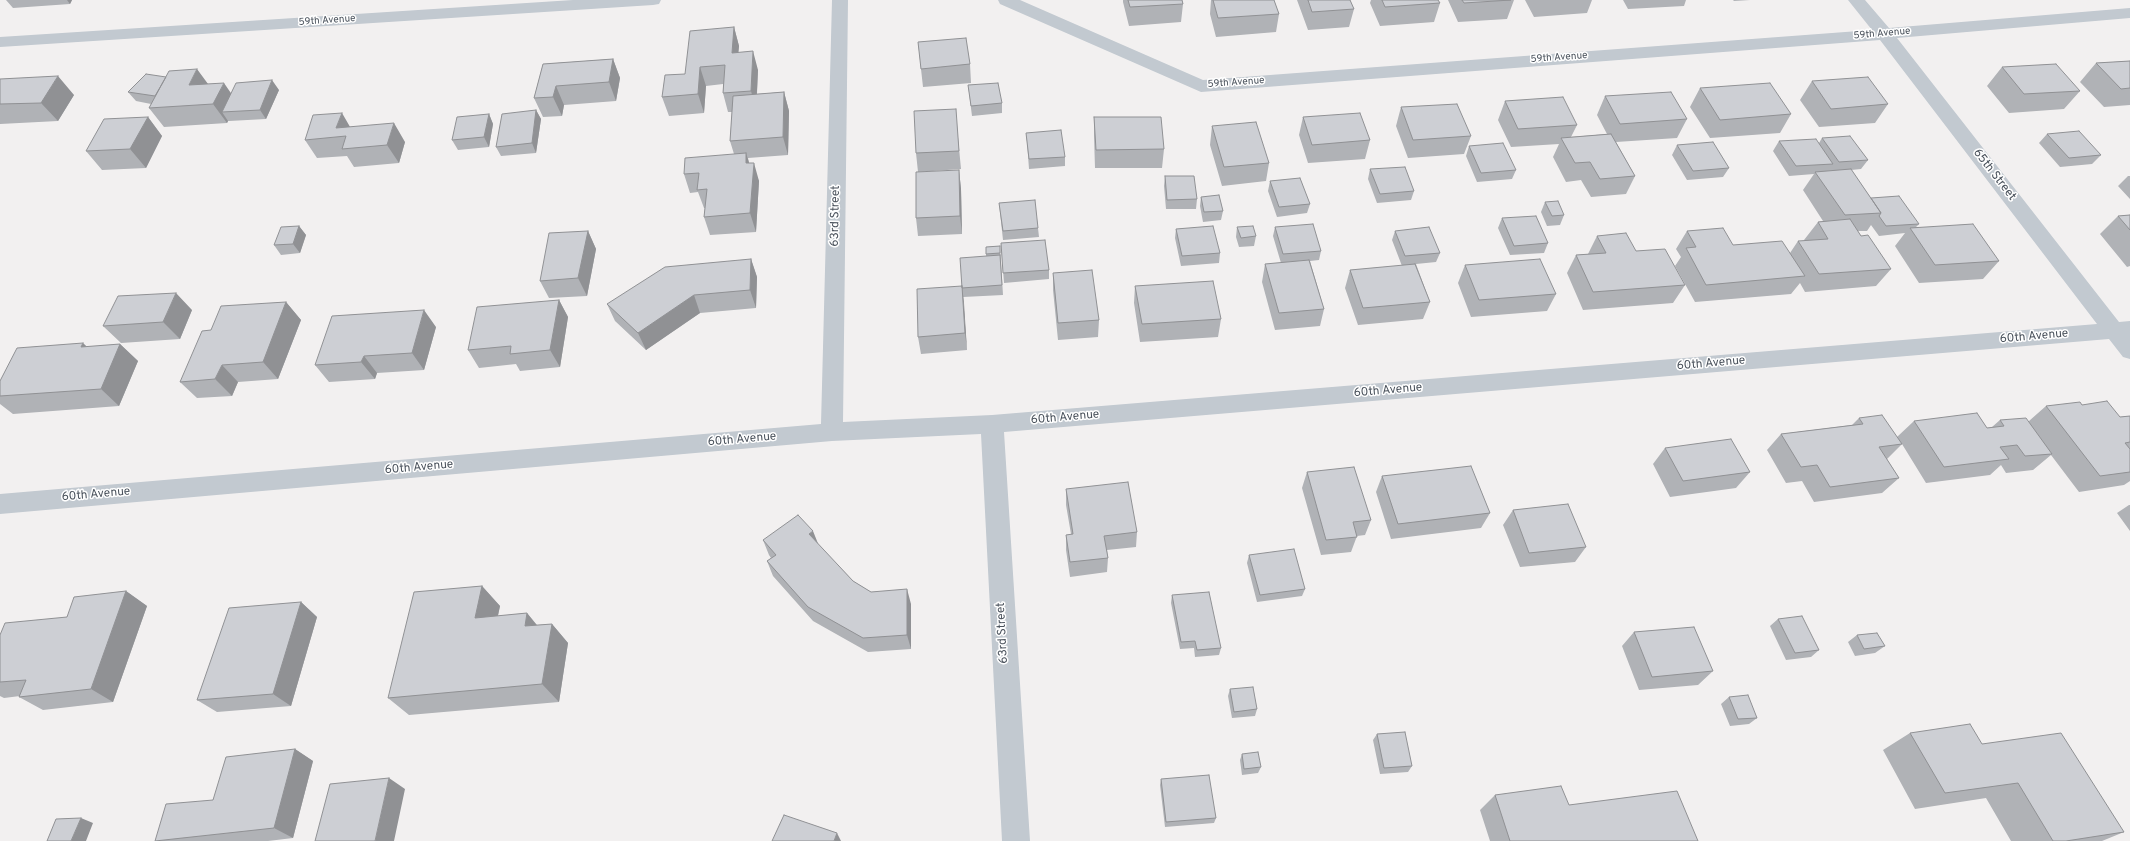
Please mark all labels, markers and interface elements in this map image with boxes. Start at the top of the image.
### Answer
street label: 59th Avenue [298,13,356,29]
street label: 59th Avenue [1853,26,1911,42]
street label: 59th Avenue [1530,50,1588,66]
street label: 59th Avenue [1207,75,1265,91]
street label: 65th Street [1969,146,2019,204]
street label: 63rd Street [828,185,844,247]
street label: 60th Avenue [1999,327,2069,347]
street label: 60th Avenue [1676,354,1746,374]
street label: 60th Avenue [1353,381,1423,401]
street label: 60th Avenue [1030,408,1100,428]
street label: 60th Avenue [707,430,777,450]
street label: 60th Avenue [384,458,454,478]
street label: 60th Avenue [61,485,131,505]
street label: 63rd Street [994,602,1012,664]

